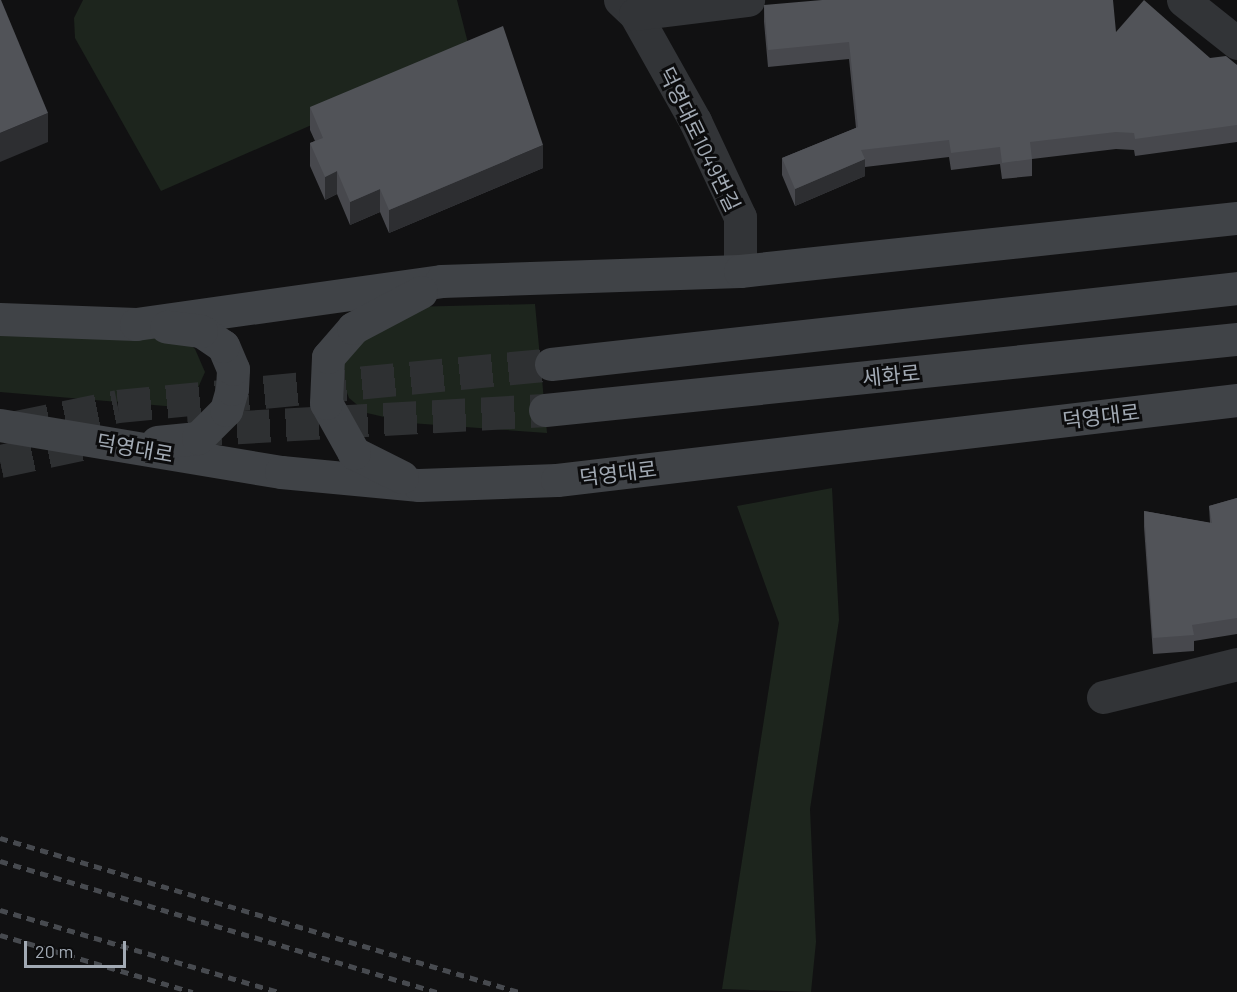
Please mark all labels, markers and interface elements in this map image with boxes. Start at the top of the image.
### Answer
street label: 덕영대로1049번길 [654,63,746,215]
street label: 세화로 [861,359,921,391]
street label: 덕영대로 [1061,399,1141,433]
street label: 덕영대로 [95,429,175,467]
street label: 덕영대로 [578,456,658,490]
scale bar [27,929,129,967]
text: 20 m [35,940,73,962]

